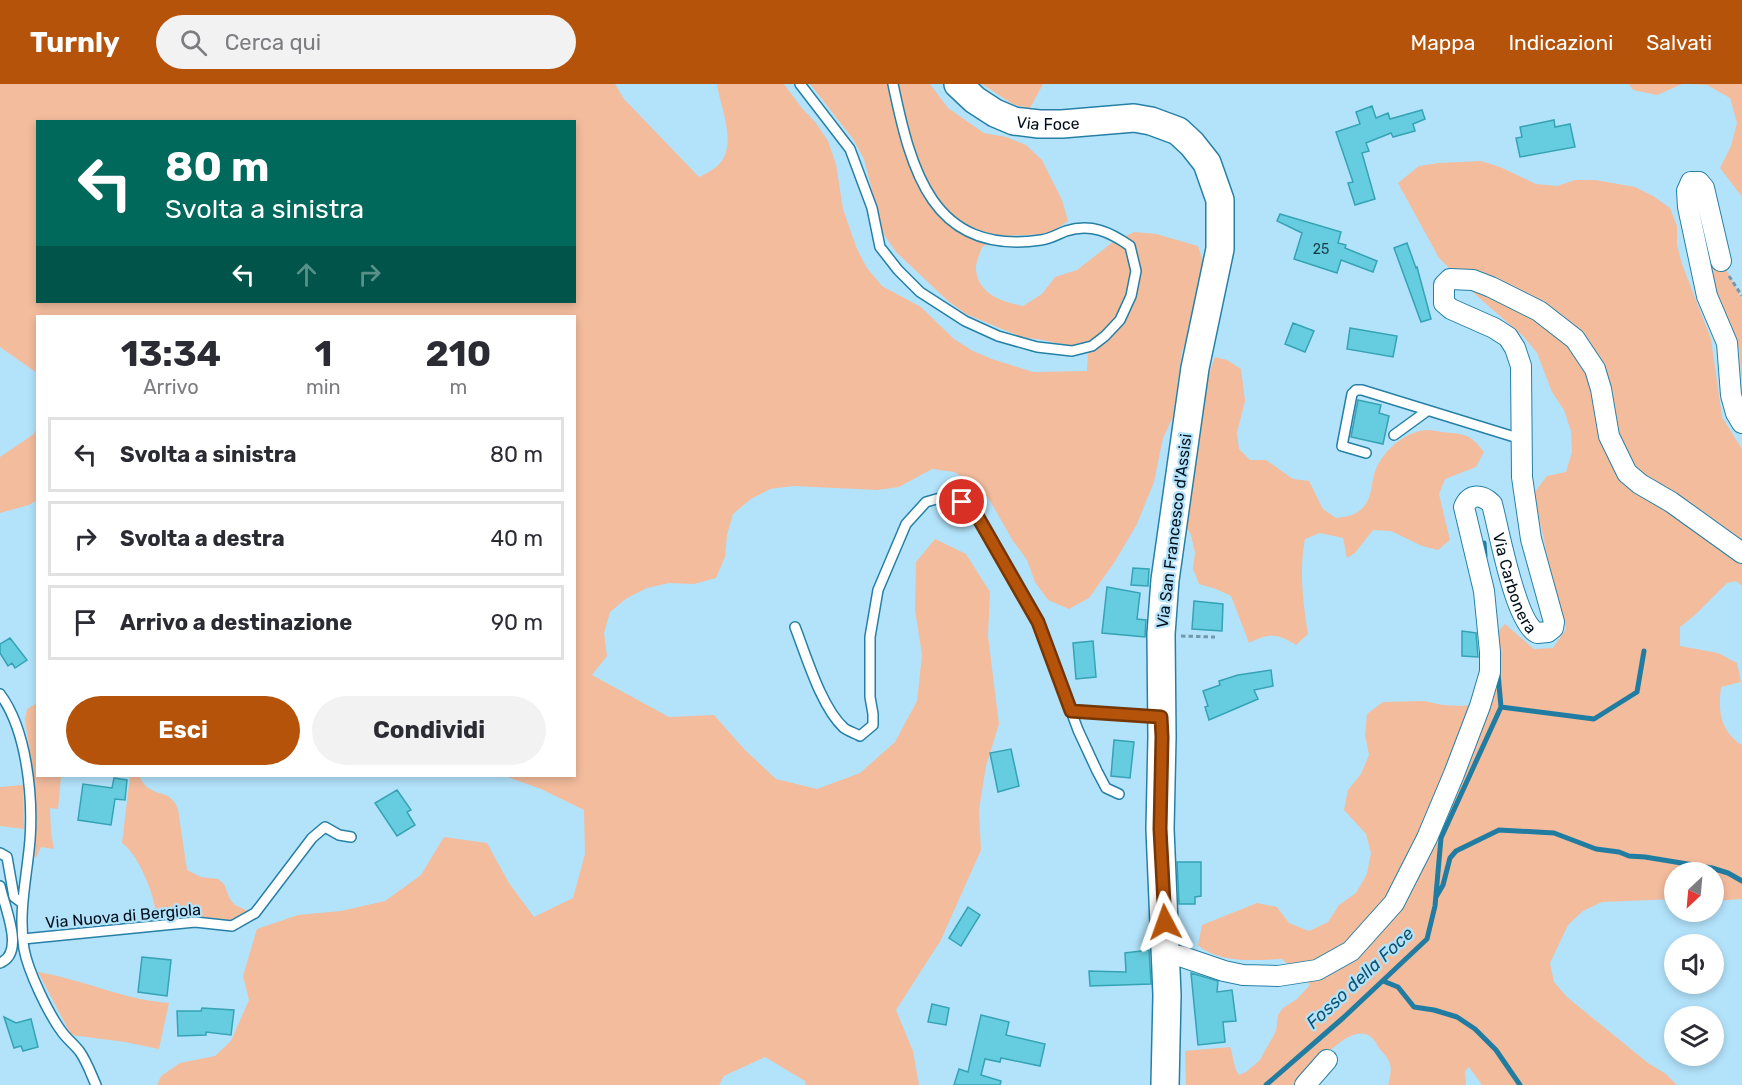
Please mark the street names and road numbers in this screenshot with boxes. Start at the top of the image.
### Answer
street label: Via Foce [1015,112,1080,134]
street label: Via San Francesco d'Assisi [1153,433,1195,629]
street label: Via Carbonera [1489,531,1541,637]
street label: Via Nuova di Bergiola [44,900,202,932]

